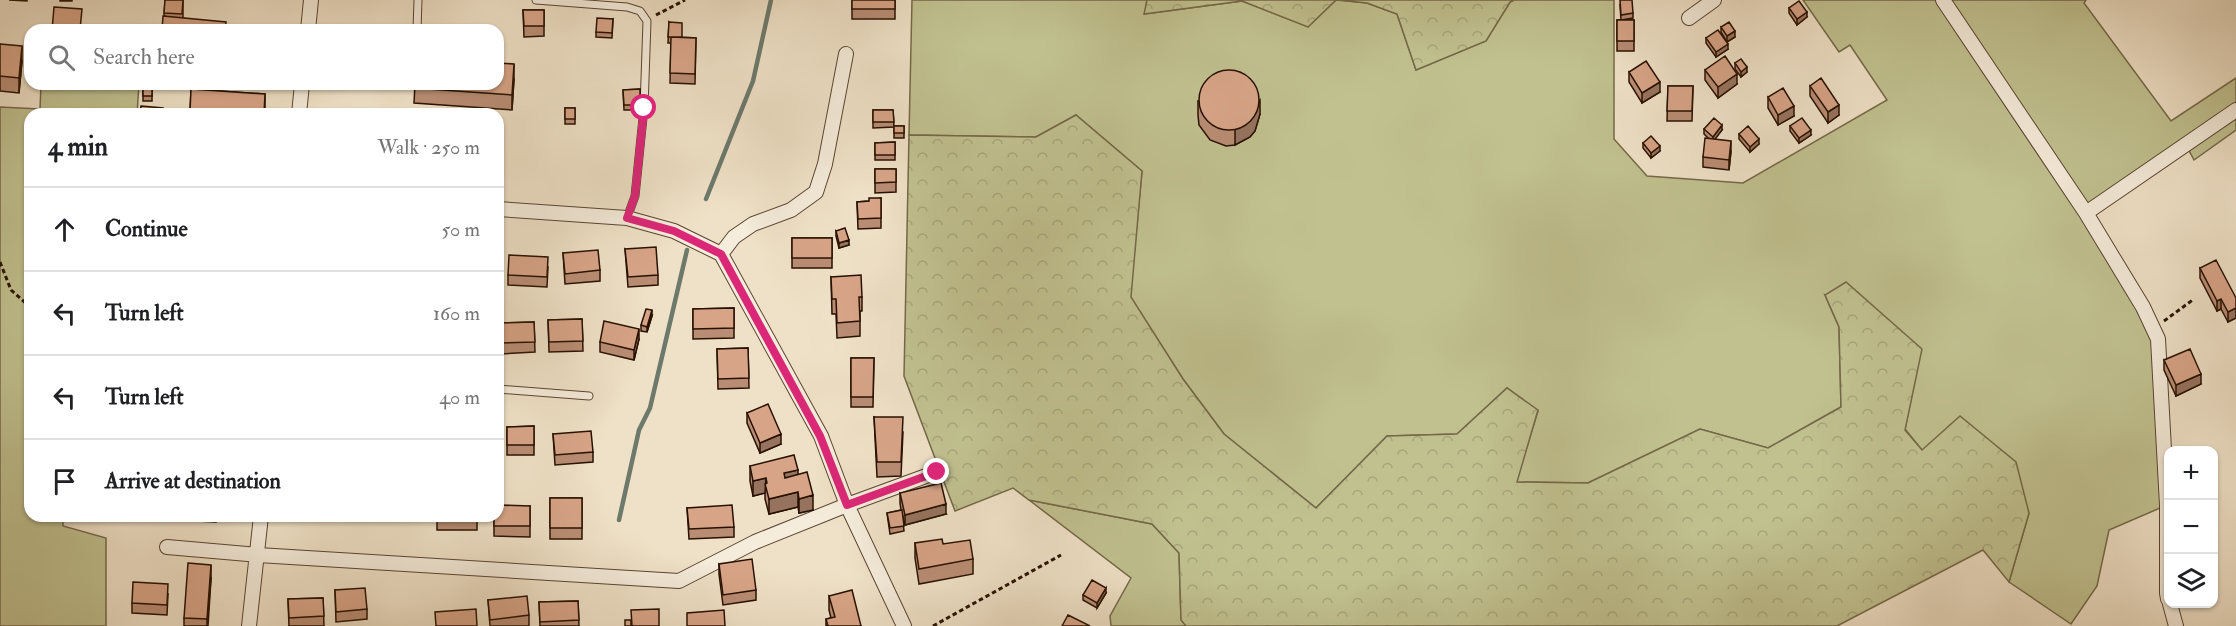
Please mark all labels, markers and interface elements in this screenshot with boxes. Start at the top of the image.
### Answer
search box [24,24,504,90]
icon: search [45,41,78,74]
text: Search here [93,43,195,71]
route start [630,94,656,120]
text: 4 min [48,131,108,163]
text: Walk · 250 m [377,135,480,160]
icon: ahead [48,213,81,246]
text: Continue [105,215,188,243]
text: 50 m [441,217,480,242]
icon: left [48,297,81,330]
text: Turn left [105,299,184,327]
text: 160 m [433,301,480,326]
icon: left [48,381,81,414]
text: Turn left [105,383,184,411]
text: 40 m [439,385,480,410]
map controls [2164,446,2218,608]
button: + [2164,446,2218,500]
route end [923,458,949,484]
icon: arrive [48,465,81,498]
text: Arrive at destination [105,467,281,495]
button: − [2164,500,2218,554]
button: layers [2164,554,2218,608]

